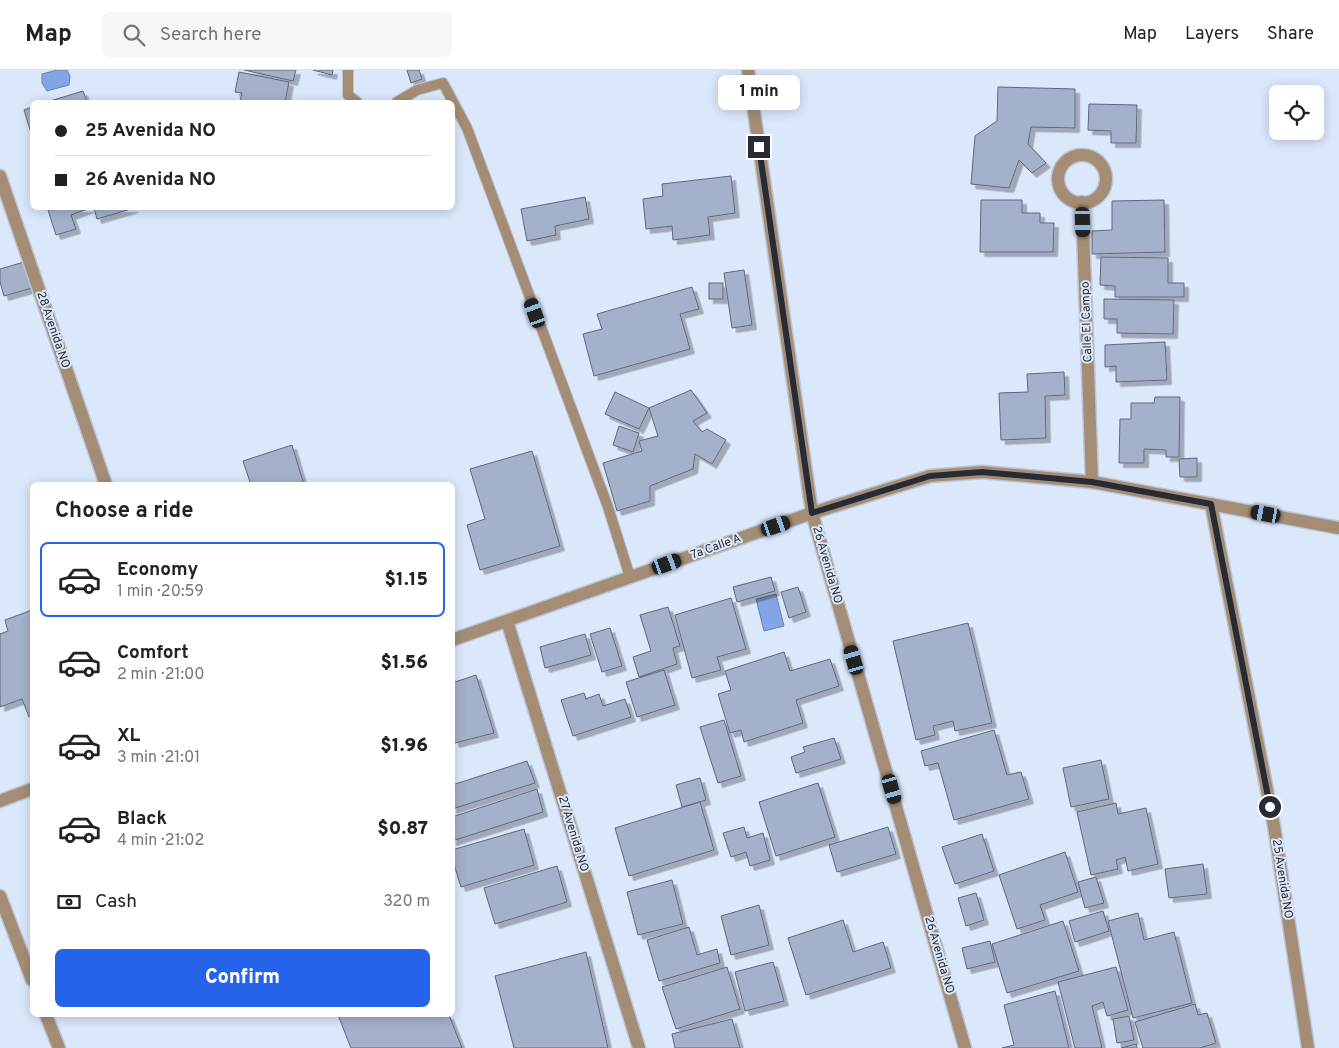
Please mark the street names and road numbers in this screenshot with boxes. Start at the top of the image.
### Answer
street label: Calle El Campo [1078,281,1096,363]
street label: 28 Avenida NO [32,290,74,370]
street label: 26 Avenida NO [808,524,846,606]
street label: 7a Calle A [689,531,743,563]
street label: 27 Avenida NO [554,794,592,874]
street label: 25 Avenida NO [1268,838,1296,920]
street label: 26 Avenida NO [920,914,958,996]

